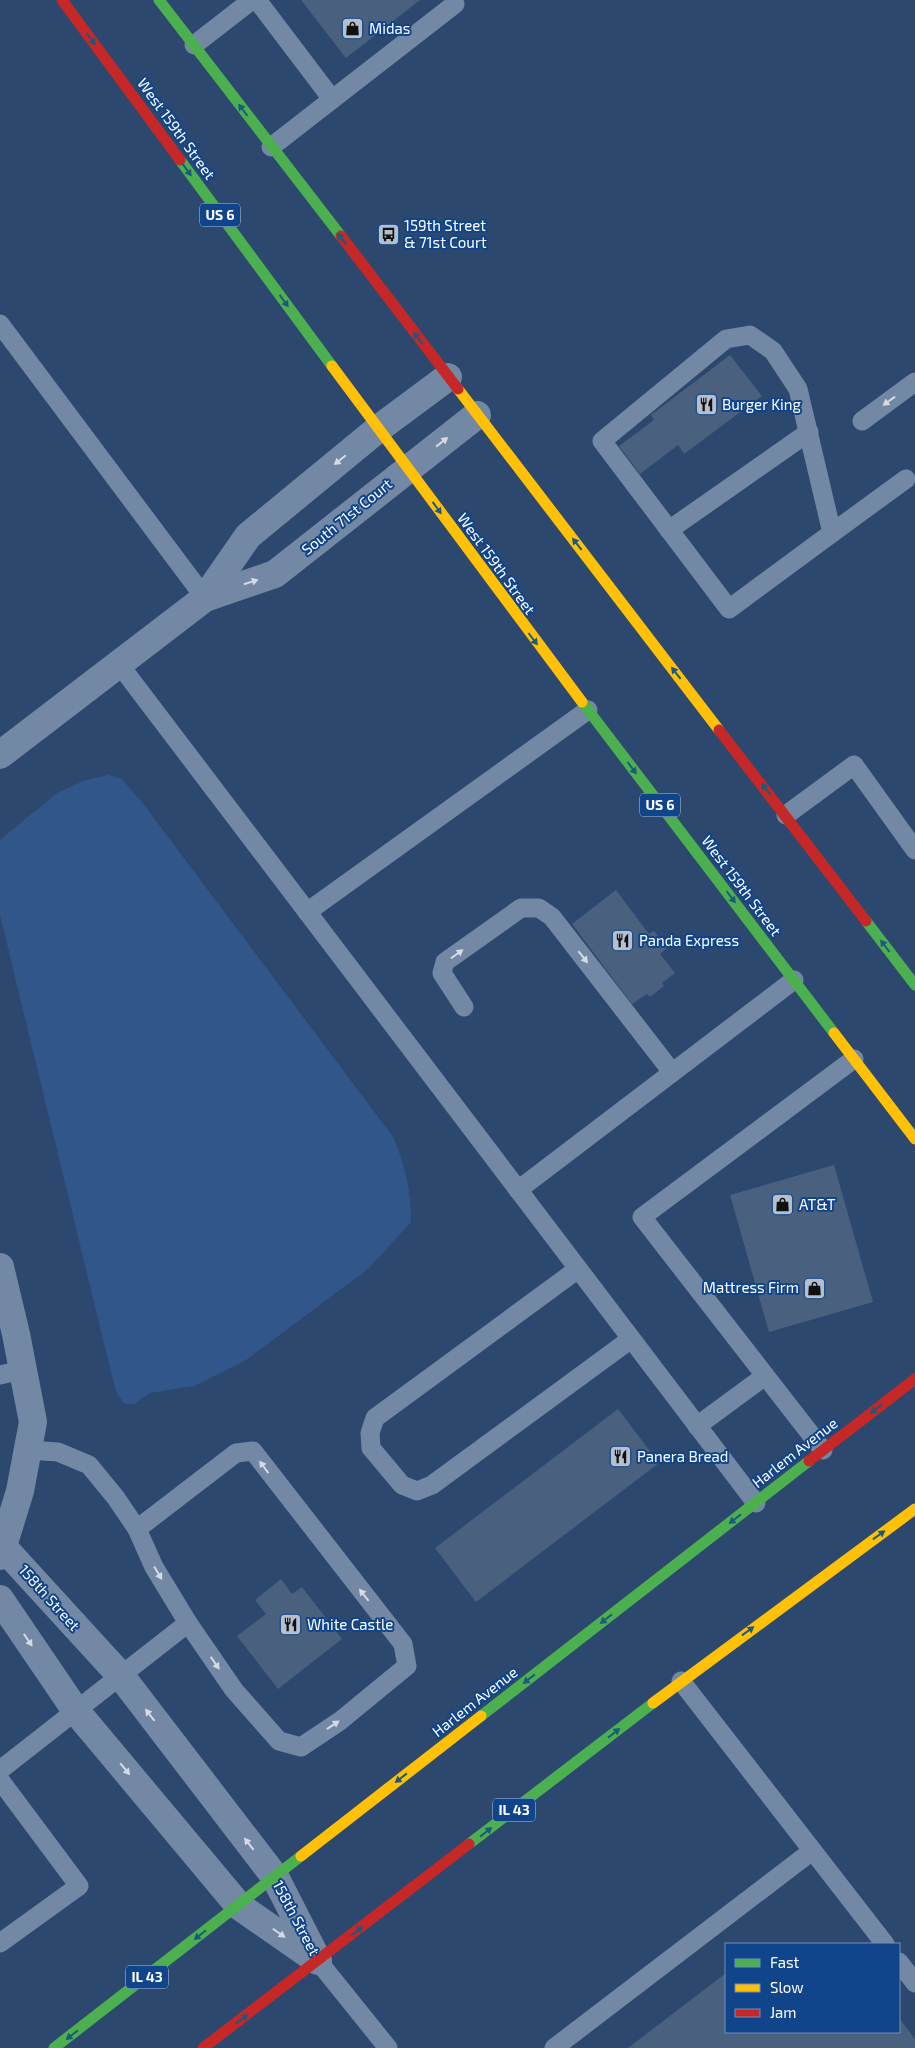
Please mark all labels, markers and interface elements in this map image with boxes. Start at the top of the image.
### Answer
shop icon: Midas [341,17,365,41]
place label: Midas [369,19,410,37]
one-way arrow [86,32,96,46]
street label: West 159th Street [134,74,220,183]
one-way arrow [238,103,248,117]
one-way arrow [182,163,192,177]
road number: US 6 [200,204,240,226]
place label: 159th Street & 71st Court [404,216,487,251]
bus stop icon: 159th Street & 71st Court [376,223,400,247]
one-way arrow [337,232,347,246]
one-way arrow [278,294,289,307]
one-way arrow [413,332,424,345]
restaurant icon: Burger King [694,393,718,417]
place label: Burger King [722,395,802,413]
one-way arrow [882,396,895,406]
one-way arrow [435,436,448,447]
one-way arrow [334,454,347,465]
street label: South 71st Court [298,474,395,558]
one-way arrow [431,501,442,514]
street label: West 159th Street [454,509,540,618]
one-way arrow [572,537,582,551]
one-way arrow [244,578,259,586]
one-way arrow [528,632,538,646]
one-way arrow [671,666,681,680]
one-way arrow [626,761,637,774]
one-way arrow [760,783,771,796]
road number: US 6 [640,794,680,816]
street label: West 159th Street [698,832,785,939]
one-way arrow [725,890,736,903]
restaurant icon: Panda Express [611,929,635,953]
place label: Panda Express [639,931,739,949]
one-way arrow [880,940,891,953]
one-way arrow [451,949,464,959]
one-way arrow [578,950,588,964]
shop icon: AT&T [771,1193,795,1217]
place label: AT&T [799,1195,836,1213]
shop icon: Mattress Firm [803,1276,827,1300]
place label: Mattress Firm [703,1278,799,1296]
one-way arrow [870,1403,883,1414]
street label: Harlem Avenue [748,1413,841,1491]
restaurant icon: Panera Bread [609,1445,633,1469]
place label: Panera Bread [637,1447,728,1465]
one-way arrow [259,1460,269,1474]
one-way arrow [728,1514,741,1525]
one-way arrow [872,1530,886,1540]
street label: 158th Street [15,1561,84,1634]
one-way arrow [153,1567,162,1580]
one-way arrow [359,1589,370,1602]
restaurant icon: White Castle [279,1613,303,1637]
one-way arrow [599,1614,613,1624]
place label: White Castle [307,1615,393,1633]
one-way arrow [741,1626,755,1636]
one-way arrow [23,1633,32,1646]
one-way arrow [210,1656,220,1670]
street label: Harlem Avenue [428,1662,521,1740]
one-way arrow [523,1673,536,1684]
one-way arrow [145,1709,156,1722]
one-way arrow [326,1720,340,1730]
one-way arrow [607,1727,620,1738]
one-way arrow [119,1763,131,1775]
one-way arrow [395,1773,408,1784]
road number: IL 43 [493,1798,535,1822]
one-way arrow [479,1827,492,1837]
one-way arrow [244,1838,255,1851]
street label: 158th Street [270,1877,324,1958]
one-way arrow [350,1926,363,1937]
one-way arrow [272,1928,285,1938]
one-way arrow [194,1930,207,1941]
legend [725,1943,900,2033]
text: Fast [770,1953,800,1971]
road number: IL 43 [126,1965,168,1988]
text: Slow [770,1978,804,1996]
text: Jam [770,2003,796,2021]
one-way arrow [235,2013,248,2024]
one-way arrow [65,2029,78,2040]

